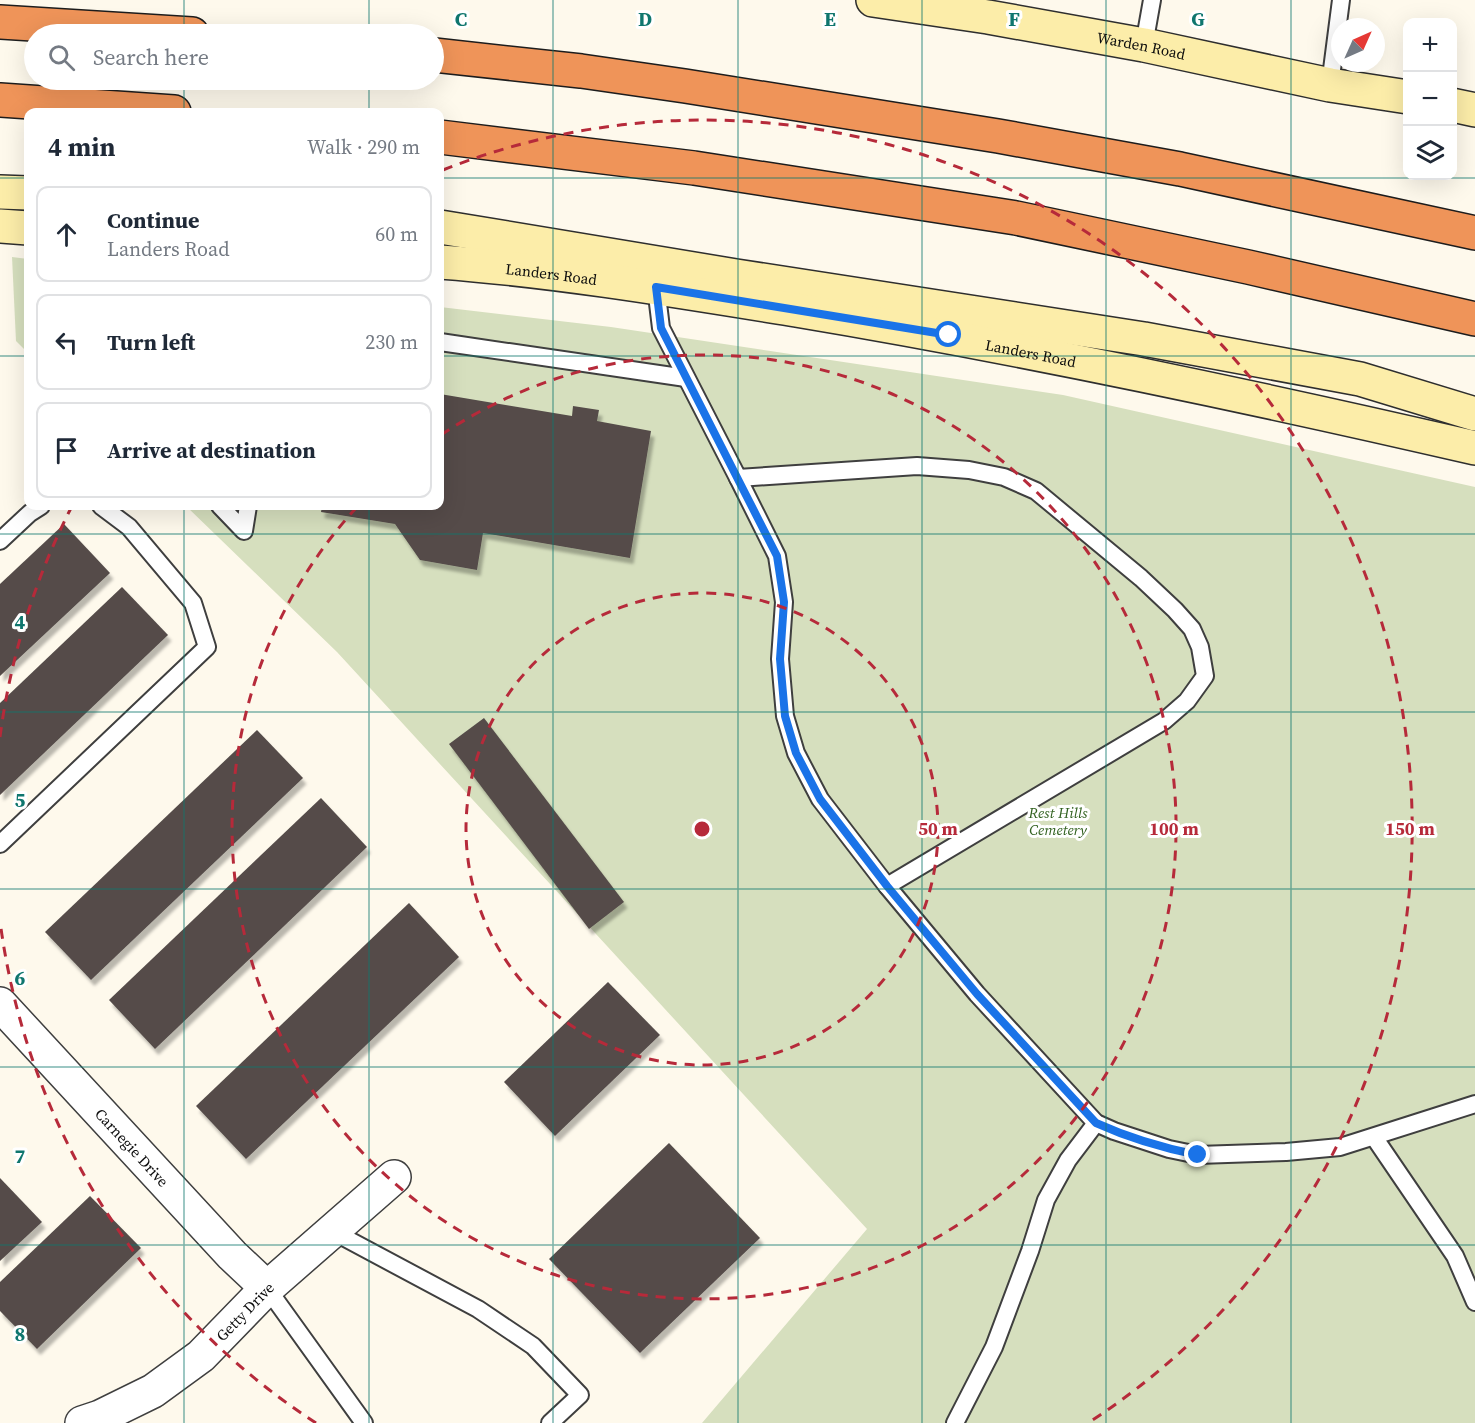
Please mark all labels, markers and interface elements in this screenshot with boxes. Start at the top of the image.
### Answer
text: C [455,5,467,33]
text: D [638,5,652,33]
text: E [824,5,836,33]
text: F [1008,5,1020,33]
text: G [1191,5,1205,33]
north arrow [1331,18,1385,72]
map controls [1403,18,1457,180]
button: + [1403,18,1457,72]
search box [24,24,444,90]
street label: Warden Road [1095,26,1188,64]
icon: search [45,41,78,74]
text: Search here [93,42,209,72]
button: − [1403,72,1457,126]
button: layers [1403,126,1457,180]
text: 4 min [48,129,115,165]
text: Walk · 290 m [307,133,420,161]
text: Continue [107,205,200,235]
icon: ahead [50,218,83,251]
text: 60 m [375,220,418,248]
text: Landers Road [107,235,230,263]
street label: Landers Road [505,258,599,290]
route start [935,321,961,347]
icon: left [50,326,83,359]
text: Turn left [107,327,195,357]
text: 230 m [365,328,418,356]
street label: Landers Road [984,334,1079,372]
icon: arrive [50,434,83,467]
text: Arrive at destination [107,435,316,465]
text: 4 [15,608,26,636]
text: 5 [15,786,26,814]
park label: Rest Hills Cemetery [1027,802,1088,840]
text: 50 m [918,816,958,841]
text: 100 m [1149,816,1199,841]
text: 150 m [1385,816,1435,841]
centre of rings [692,819,712,839]
text: 6 [15,964,26,992]
street label: Carnegie Drive [91,1103,174,1191]
route end [1184,1141,1210,1167]
text: 7 [15,1142,26,1170]
street label: Getty Drive [211,1276,278,1345]
text: 8 [15,1320,25,1348]

